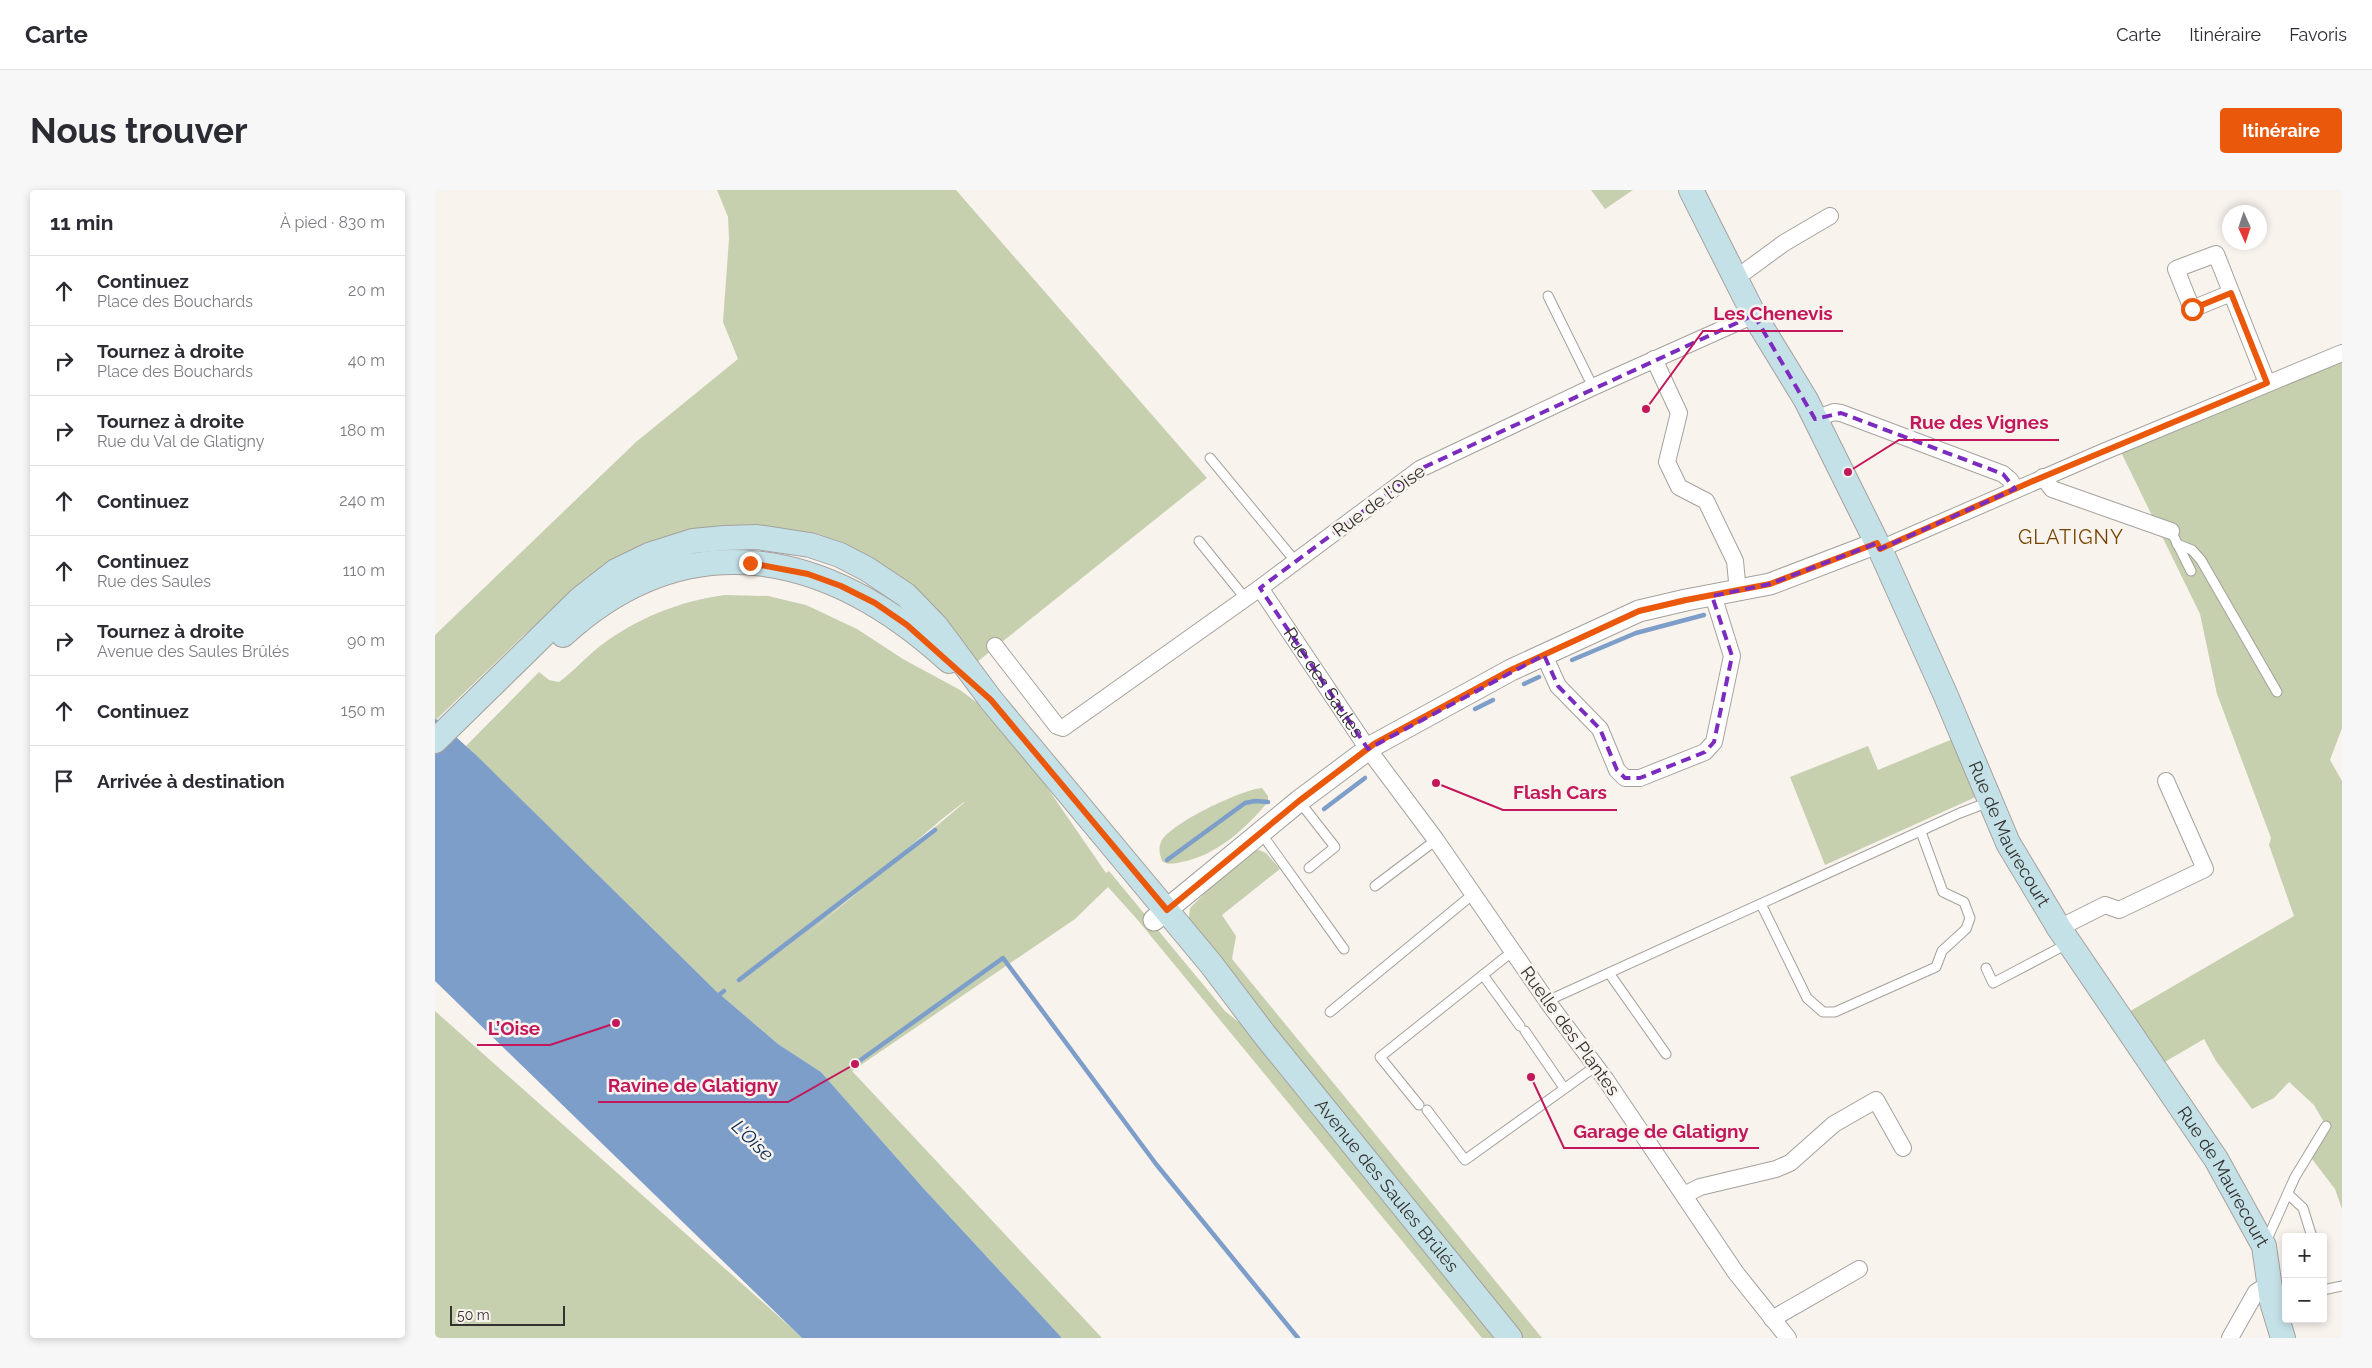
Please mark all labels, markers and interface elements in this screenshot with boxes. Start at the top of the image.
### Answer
text: Carte [25,20,88,49]
text: Carte [2116,24,2161,45]
text: Itinéraire [2189,24,2261,45]
text: Favoris [2289,24,2347,45]
button: Itinéraire [2220,108,2342,153]
text: Nous trouver [30,110,248,151]
north arrow [2222,205,2267,250]
text: 11 min [50,210,113,235]
text: À pied · 830 m [280,213,385,232]
text: Continuez [97,270,189,292]
icon: ahead [50,277,78,305]
text: 20 m [348,281,385,300]
text: Place des Bouchards [97,292,253,311]
callout: Les Chenevis [1703,297,1843,331]
route start [2181,298,2204,321]
text: Les Chenevis [1713,302,1833,324]
text: Tournez à droite [97,340,244,362]
icon: right [50,347,78,375]
text: 40 m [348,351,385,370]
text: Place des Bouchards [97,362,253,381]
callout: Rue des Vignes [1899,406,2059,440]
text: Tournez à droite [97,410,244,432]
text: Rue des Vignes [1909,411,2049,433]
icon: right [50,417,78,445]
text: 180 m [340,421,385,440]
text: Rue du Val de Glatigny [97,432,264,451]
street label: Rue de l'Oise [1329,460,1429,541]
icon: ahead [50,487,78,515]
text: Continuez [97,490,189,512]
text: 240 m [339,491,385,510]
district label: GLATIGNY [2018,525,2124,549]
text: Continuez [97,550,189,572]
route end [739,552,762,575]
icon: ahead [50,557,78,585]
text: 110 m [343,561,385,580]
text: Rue des Saules [97,572,211,591]
text: Tournez à droite [97,620,244,642]
street label: Rue des Saules [1279,623,1369,742]
icon: right [50,627,78,655]
text: 90 m [347,631,385,650]
text: Avenue des Saules Brûlés [97,642,289,661]
icon: ahead [50,697,78,725]
text: Continuez [97,700,189,722]
text: 150 m [341,701,385,720]
street label: Rue de Maurecourt [1965,758,2055,910]
icon: arrive [50,767,78,795]
text: Arrivée à destination [97,770,285,792]
callout: Flash Cars [1503,776,1617,810]
text: Flash Cars [1513,781,1607,803]
street label: Ruelle des Plantes [1517,962,1624,1100]
callout: L’Oise [477,1011,550,1045]
text: L’Oise [488,1017,540,1039]
callout: Ravine de Glatigny [598,1068,788,1102]
text: Ravine de Glatigny [608,1074,779,1096]
street label: Avenue des Saules Brûlés [1311,1095,1464,1276]
street label: Rue de Maurecourt [2173,1102,2273,1251]
callout: Garage de Glatigny [1564,1114,1759,1148]
water label: L'Oise [728,1115,778,1165]
text: Garage de Glatigny [1573,1120,1749,1142]
map controls [2282,1233,2327,1323]
button: + [2282,1233,2327,1278]
button: − [2282,1278,2327,1323]
scale bar [450,1303,565,1326]
text: 50 m [457,1307,490,1323]

